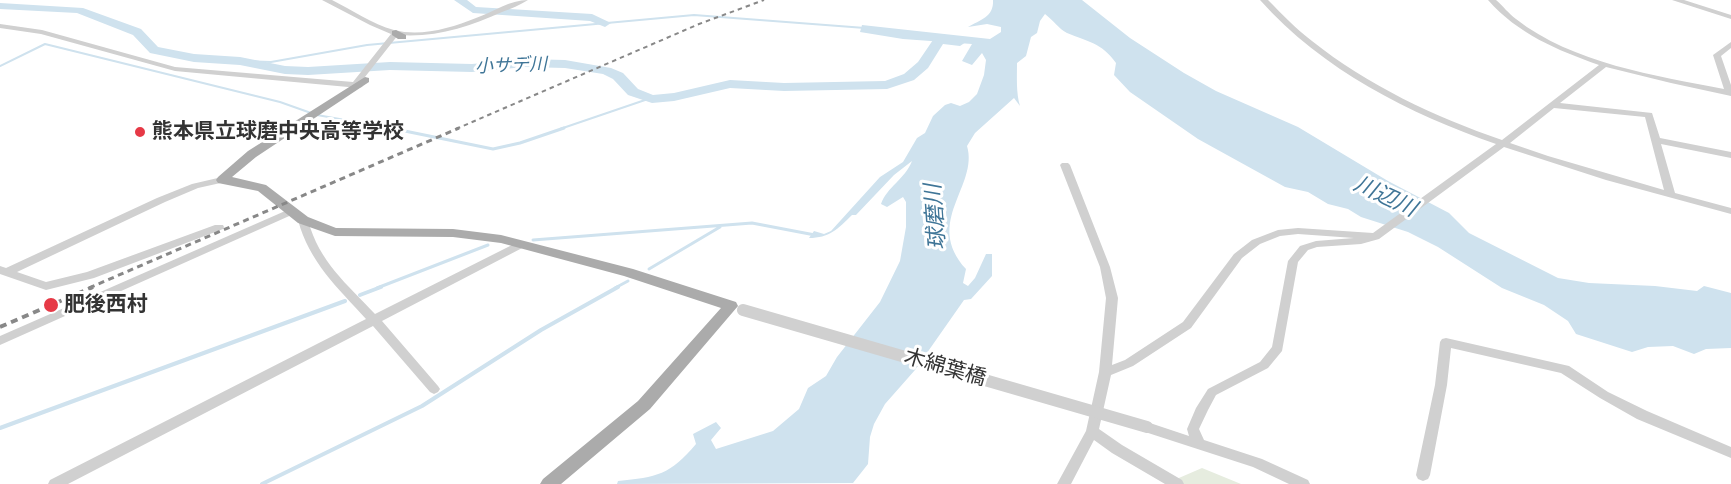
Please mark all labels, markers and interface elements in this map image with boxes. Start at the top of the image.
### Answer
water label: 小サデ川 [475,54,547,78]
place label: 熊本県立球磨中央高等学校 [152,119,404,145]
marker: 熊本県立球磨中央高等学校 [133,125,147,139]
water label: 川辺川 [1350,171,1420,223]
water label: 球磨川 [921,183,951,251]
place label: 肥後西村 [64,292,148,318]
marker: 肥後西村 [42,296,60,314]
street label: 木綿葉橋 [901,344,989,392]

